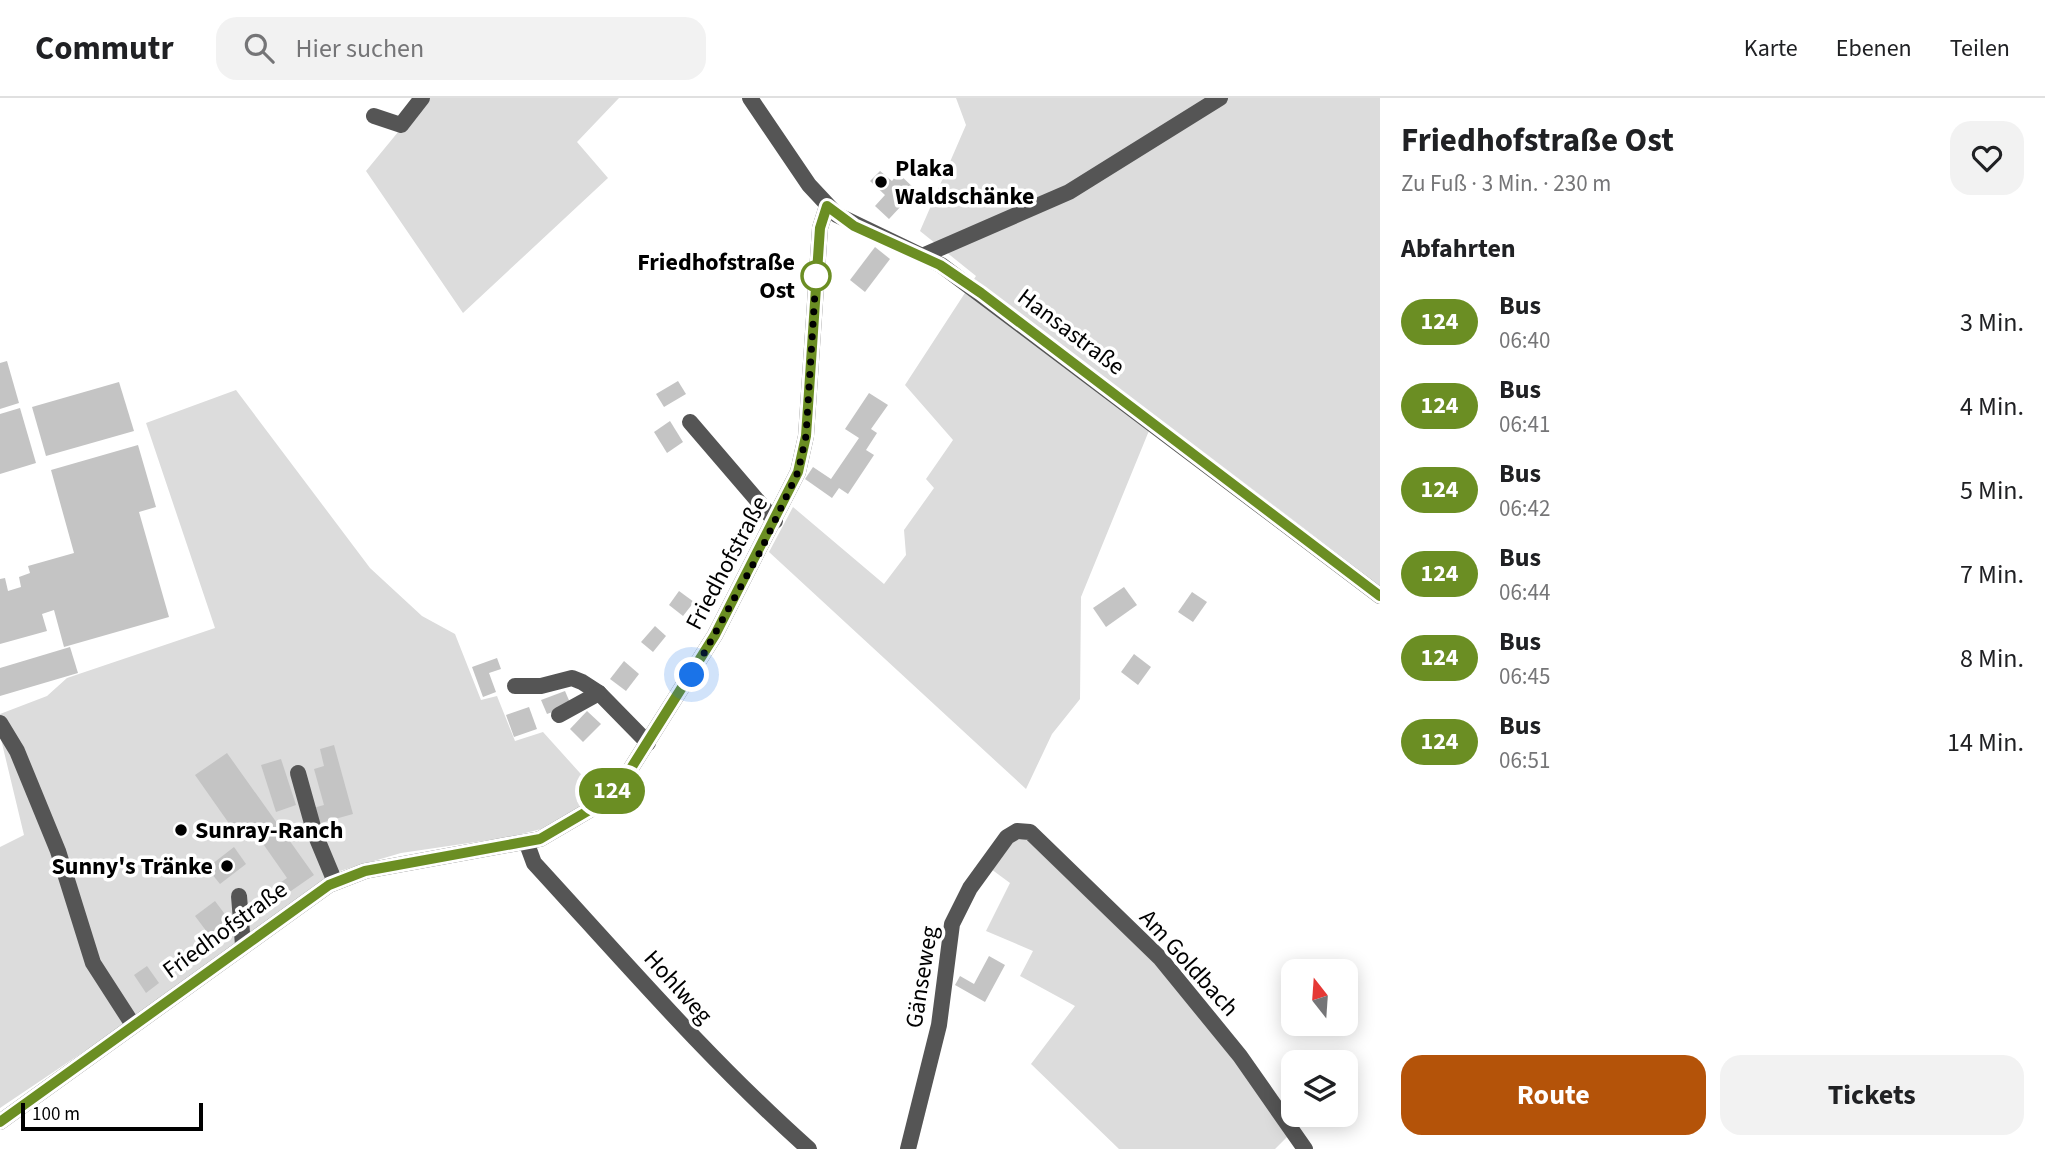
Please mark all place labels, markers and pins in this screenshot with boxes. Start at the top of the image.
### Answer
place label: Plaka Waldschänke [895,151,1034,214]
marker: Plaka Waldschänke [873,174,889,190]
place label: Friedhofstraße Ost [637,245,795,308]
marker: Friedhofstraße Ost [801,261,831,291]
place label: Sunray-Ranch [195,813,344,848]
marker: Sunray-Ranch [173,822,189,838]
place label: Sunny's Tränke [51,849,213,884]
marker: Sunny's Tränke [219,858,235,874]

